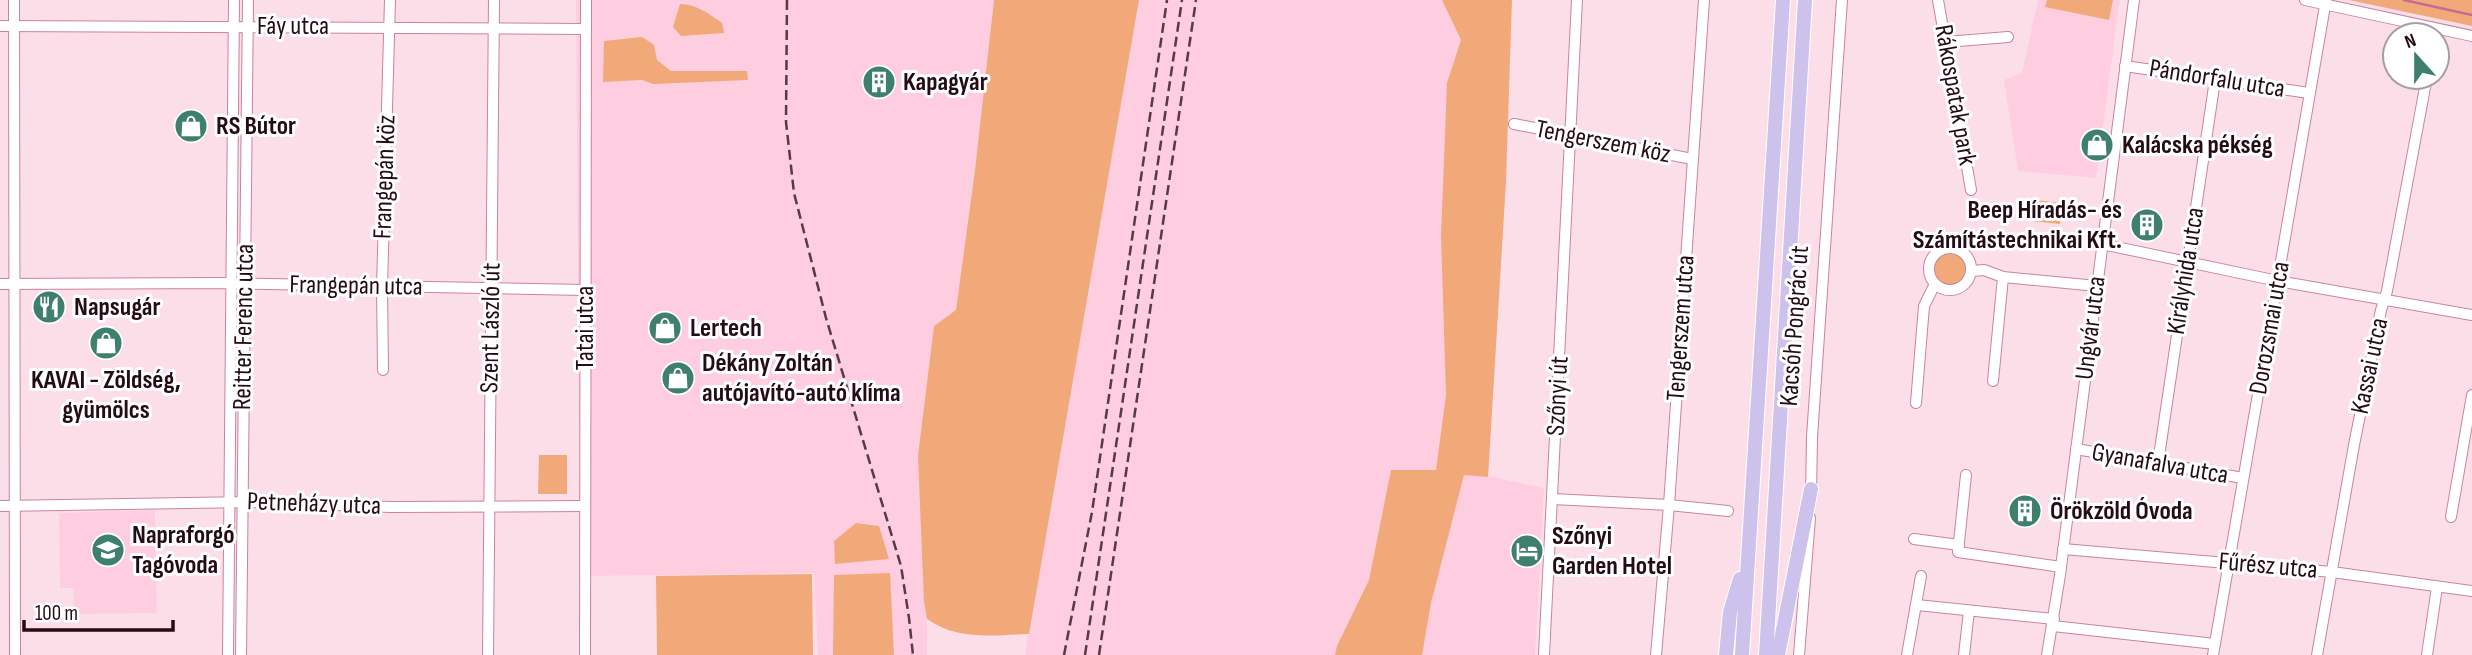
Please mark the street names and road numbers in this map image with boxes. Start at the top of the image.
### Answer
street label: Fáy utca [257,11,329,42]
street label: Rákospatak park [1927,22,1983,168]
street label: Pándorfalu utca [2147,53,2287,105]
street label: Frangepán köz [367,114,403,240]
street label: Tengerszem köz [1533,114,1673,170]
street label: Királyhida utca [2161,205,2211,337]
street label: Reitter Ferenc utca [227,244,261,410]
street label: Kacsóh Pongrác út [1774,245,1816,407]
street label: Tengerszem utca [1660,254,1702,402]
street label: Dorozsmai utca [2243,259,2297,397]
street label: Szent László út [474,262,508,393]
street label: Frangepán utca [289,269,423,303]
street label: Ungvár utca [2069,275,2113,381]
street label: Tatai utca [570,286,601,370]
street label: Kassai utca [2345,315,2395,417]
street label: Szőnyi út [1540,355,1576,437]
street label: Gyanafalva utca [2089,437,2231,491]
street label: Petneházy utca [246,486,382,522]
street label: Fűrész utca [2217,546,2319,586]

